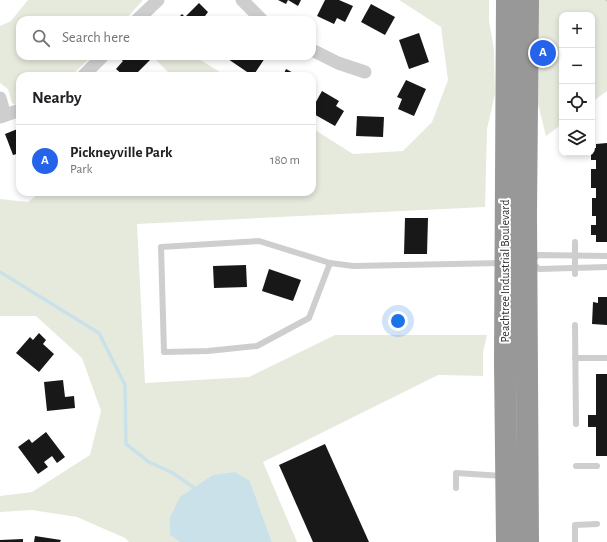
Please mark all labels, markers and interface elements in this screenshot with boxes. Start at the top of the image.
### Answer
map controls [559,12,595,156]
button: + [559,12,595,48]
search box [16,16,316,60]
icon: search [30,27,52,49]
text: Search here [62,30,130,45]
pin: A [530,38,556,68]
button: − [559,48,595,84]
button: locate [559,84,595,120]
text: Nearby [32,89,82,106]
button: layers [559,120,595,156]
text: Pickneyville Park [70,145,172,160]
text: A [41,154,49,167]
text: 180 m [270,154,300,167]
text: Park [70,163,92,176]
street label: Peachtree Industrial Boulevard [499,200,511,342]
your location [388,311,408,331]

